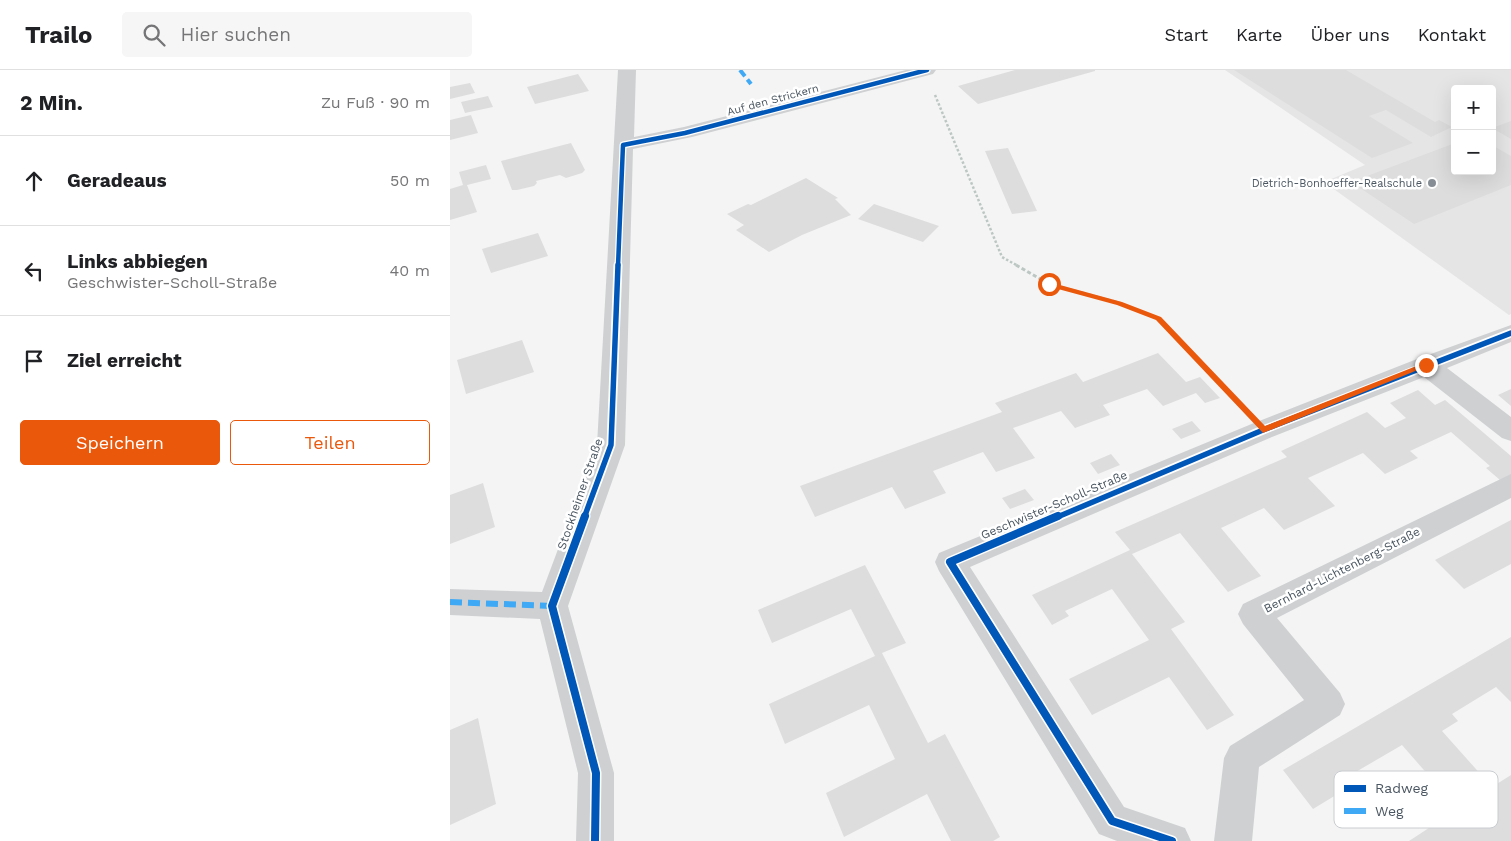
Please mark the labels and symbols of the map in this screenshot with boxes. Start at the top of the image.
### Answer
street label: Auf den Strickern [726,82,820,118]
place label: Dietrich-Bonhoeffer-Realschule [1252,177,1422,190]
marker: Dietrich-Bonhoeffer-Realschule [1426,177,1438,189]
route start [1038,273,1061,296]
route end [1415,354,1438,377]
street label: Stockheimer Straße [554,437,606,551]
street label: Geschwister-Scholl-Straße [979,468,1129,542]
street label: Bernhard-Lichtenberg-Straße [1262,524,1422,616]
legend [1334,771,1498,828]
text: Radweg [1375,780,1429,796]
text: Weg [1375,803,1404,819]

